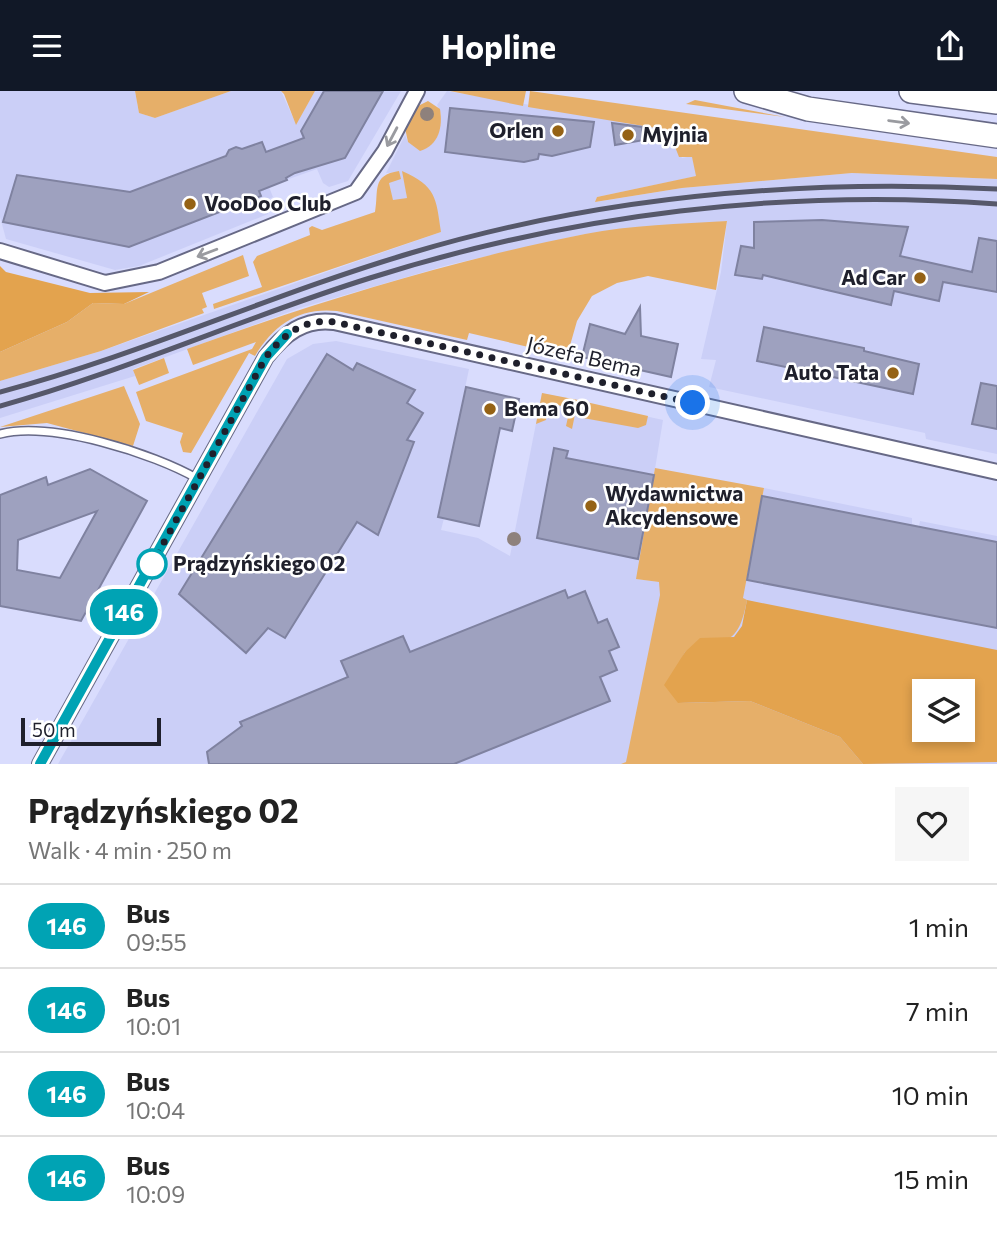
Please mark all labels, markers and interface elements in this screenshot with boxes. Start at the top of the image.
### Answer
text: Hopline [441,26,556,66]
icon: menu [28,27,66,65]
icon: share [931,27,969,65]
one-way arrow [887,116,910,129]
place label: Orlen [489,117,544,142]
place label: Myjnia [642,121,708,146]
marker: Orlen [550,123,566,139]
one-way arrow [385,127,399,147]
marker: Myjnia [620,127,636,143]
place label: VooDoo Club [204,190,332,215]
marker: VooDoo Club [182,196,198,212]
one-way arrow [196,248,218,261]
place label: Ad Car [841,264,906,289]
marker: Ad Car [912,270,928,286]
street label: Józefa Bema [525,330,644,381]
place label: Auto Tata [784,359,879,384]
marker: Auto Tata [885,365,901,381]
your location [675,385,710,420]
place label: Bema 60 [504,395,589,420]
marker: Bema 60 [482,401,498,417]
place label: Wydawnictwa Akcydensowe [605,480,743,529]
marker: Wydawnictwa Akcydensowe [583,498,599,514]
marker: Prądzyńskiego 02 [137,549,167,579]
place label: Prądzyńskiego 02 [173,550,345,575]
line badge: 146 [84,589,164,635]
text: 146 [104,597,144,626]
map controls [912,679,975,742]
button: layers [912,679,975,742]
scale bar [21,715,161,747]
text: 50 m [32,718,76,741]
button: heart [895,787,969,861]
text: Prądzyńskiego 02 [28,789,299,830]
text: Walk · 4 min · 250 m [28,836,232,864]
text: Bus [126,897,170,928]
text: 146 [46,911,87,940]
text: 1 min [909,911,969,942]
text: 09:55 [126,928,187,956]
text: Bus [126,981,170,1012]
text: 146 [46,995,87,1024]
text: 7 min [906,995,969,1026]
text: 10:01 [126,1012,181,1040]
text: Bus [126,1065,170,1096]
text: 146 [46,1079,87,1108]
text: 10 min [892,1079,969,1110]
text: 10:04 [126,1096,185,1124]
text: Bus [126,1149,170,1180]
text: 146 [46,1163,87,1192]
text: 15 min [894,1163,969,1194]
text: 10:09 [126,1180,185,1208]

